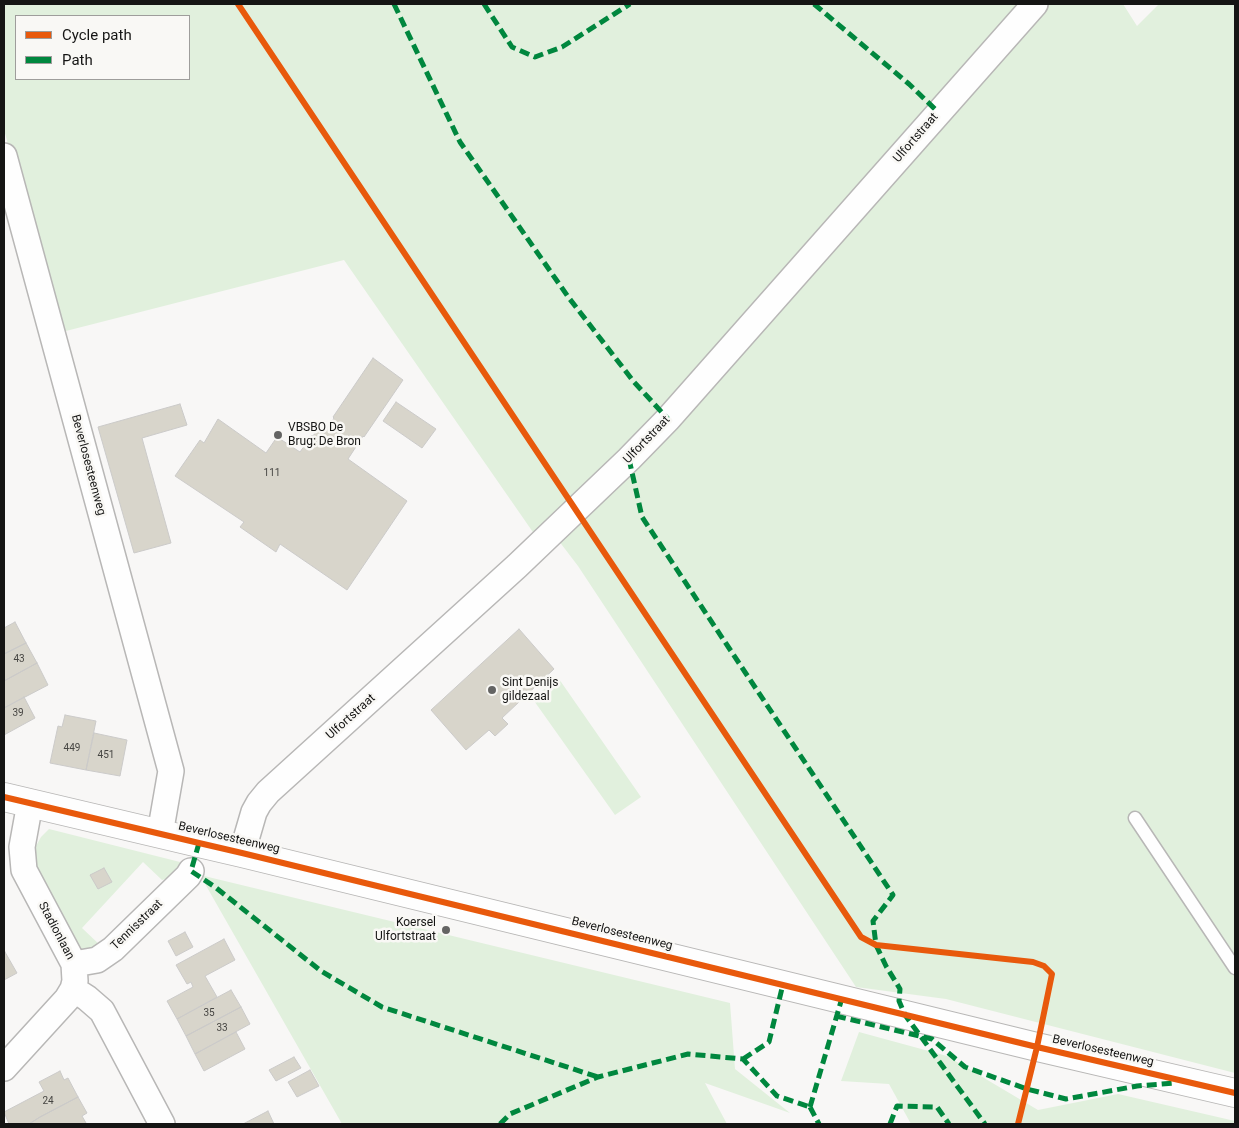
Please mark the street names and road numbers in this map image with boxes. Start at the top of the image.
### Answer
street label: Ulfortstraat [891,110,941,166]
street label: Beverlosesteenweg [68,413,108,517]
street label: Ulfortstraat [621,413,673,467]
street label: Ulfortstraat [324,691,378,743]
street label: Beverlosesteenweg [177,819,281,857]
street label: Tennisstraat [108,897,166,953]
street label: Stadionlaan [35,900,77,962]
street label: Beverlosesteenweg [570,914,674,954]
street label: Beverlosesteenweg [1051,1032,1155,1070]

